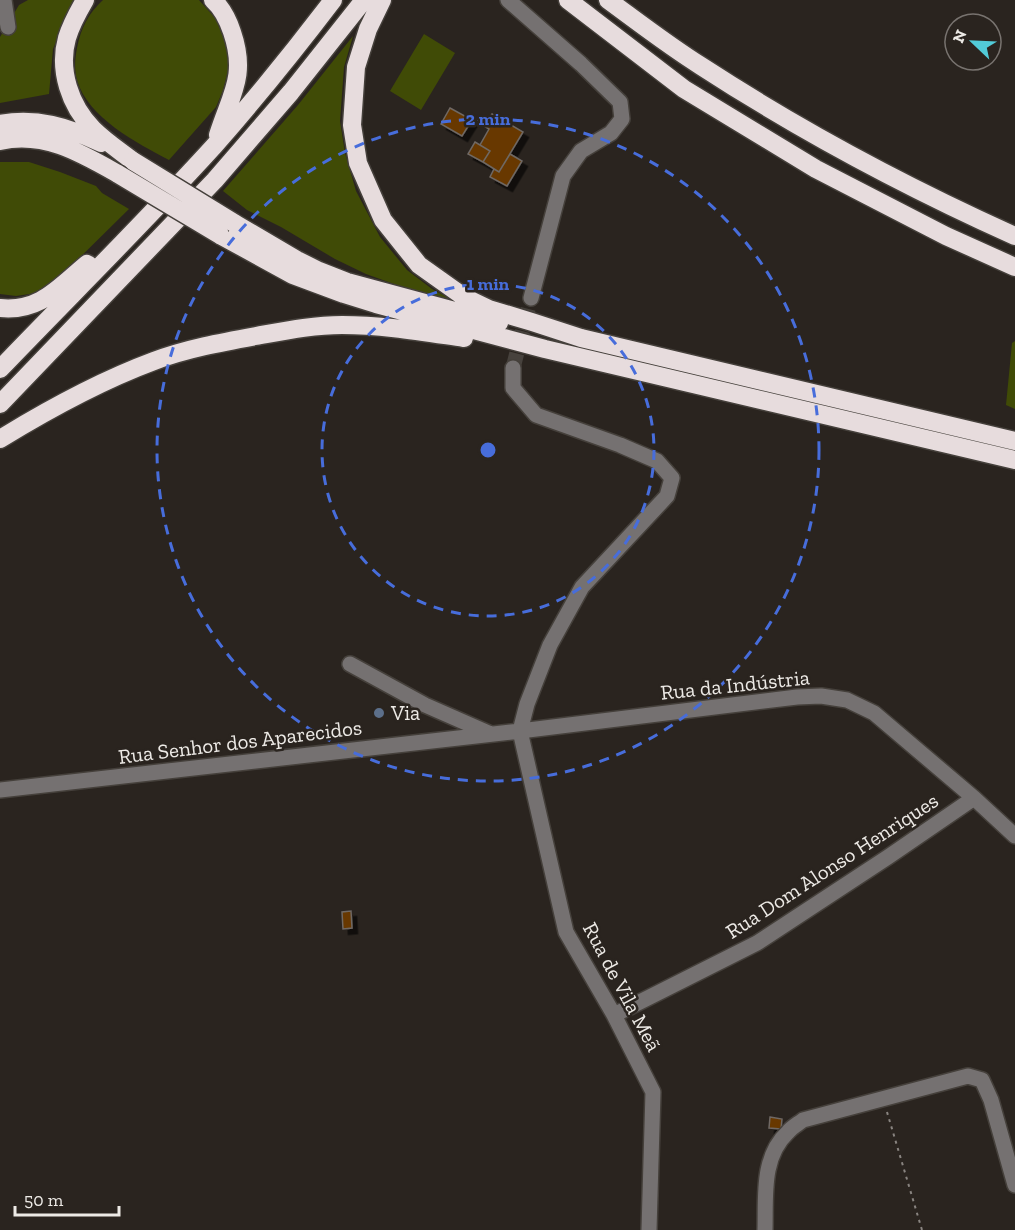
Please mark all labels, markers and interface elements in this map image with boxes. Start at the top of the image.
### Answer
north arrow [943,12,1003,72]
text: N [949,27,971,46]
text: 2 min [466,108,511,130]
text: 1 min [467,273,510,295]
centre of rings [478,440,498,460]
street label: Rua da Indústria [659,664,811,705]
place label: Via [390,700,420,725]
marker: Via [372,706,386,720]
street label: Rua Senhor dos Aparecidos [117,714,363,769]
street label: Rua Dom Alonso Henriques [721,787,943,944]
street label: Rua de Vila Meã [578,918,667,1056]
scale bar [15,1179,118,1217]
text: 50 m [24,1189,64,1211]

